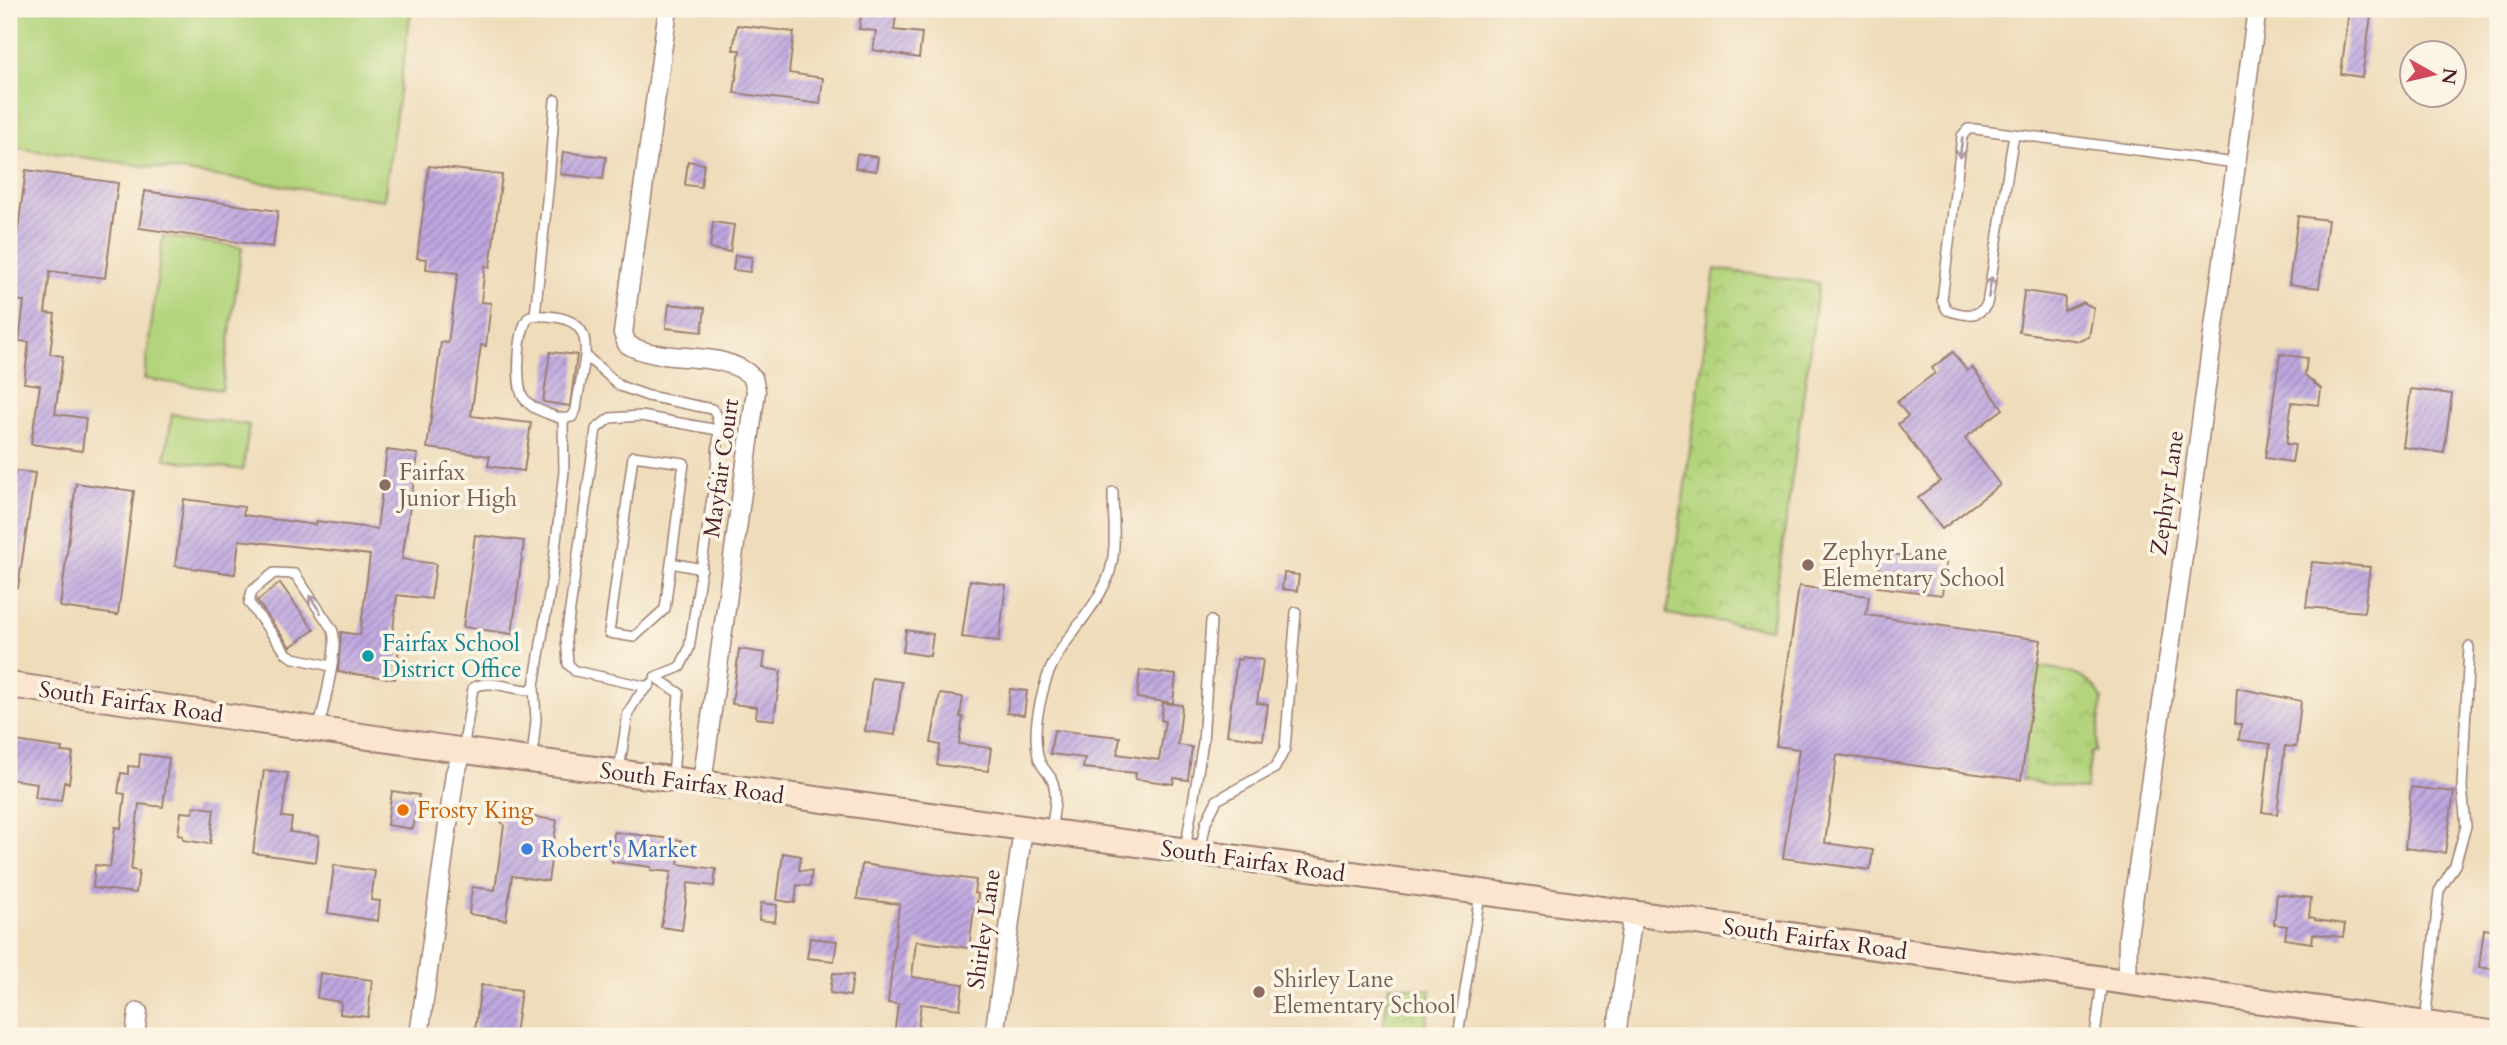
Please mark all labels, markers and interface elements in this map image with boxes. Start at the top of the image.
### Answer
north arrow [2398,38,2468,108]
text: N [2435,66,2463,87]
one-way arrow [1954,136,1967,159]
one-way arrow [1984,276,1997,299]
street label: Mayfair Court [696,397,746,539]
street label: Zephyr Lane [2143,429,2191,557]
place label: Fairfax Junior High [396,457,518,514]
marker: Fairfax Junior High [377,477,393,493]
place label: Zephyr Lane Elementary School [1822,537,2005,594]
marker: Zephyr Lane Elementary School [1800,557,1816,573]
one-way arrow [308,595,322,614]
place label: Fairfax School District Office [382,628,522,685]
marker: Fairfax School District Office [360,648,376,664]
street label: South Fairfax Road [37,674,226,730]
street label: South Fairfax Road [598,755,787,811]
place label: Frosty King [417,795,534,826]
marker: Frosty King [395,802,411,818]
street label: South Fairfax Road [1159,833,1348,889]
place label: Robert's Market [541,834,697,865]
marker: Robert's Market [519,841,535,857]
street label: Shirley Lane [960,867,1008,991]
street label: South Fairfax Road [1721,911,1910,967]
place label: Shirley Lane Elementary School [1273,964,1456,1021]
marker: Shirley Lane Elementary School [1251,984,1267,1000]

